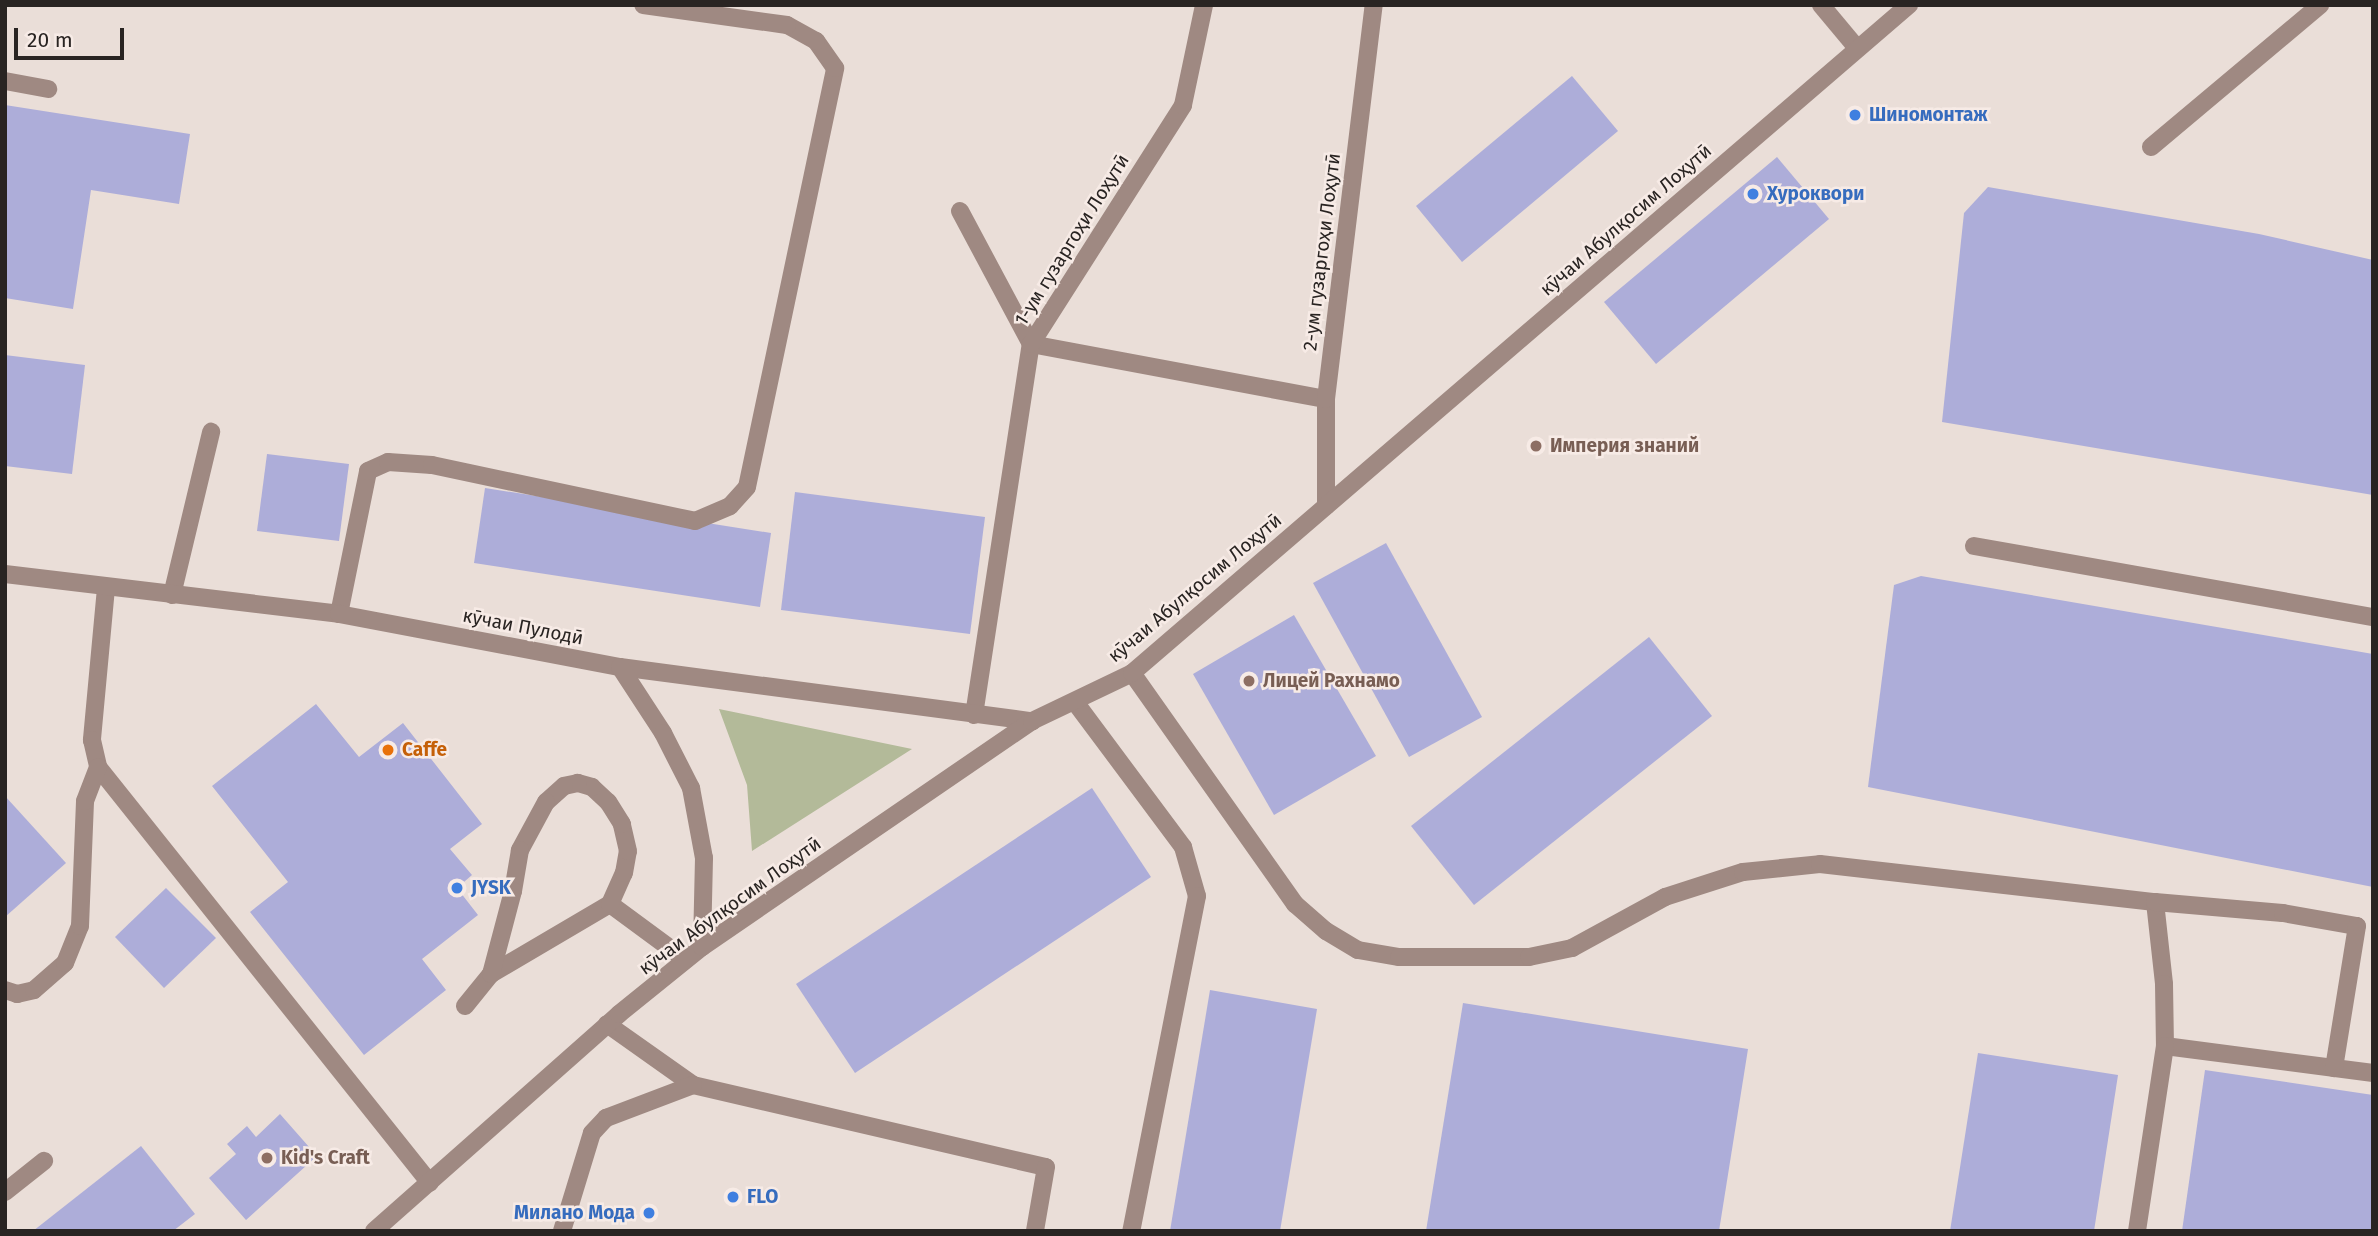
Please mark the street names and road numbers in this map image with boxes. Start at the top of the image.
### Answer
street label: кӯчаи Абулқосим Лоҳутӣ [1536,139,1716,301]
street label: 1-ум гузаргоҳи Лоҳутӣ [1010,150,1134,330]
street label: 2-ум гузаргоҳи Лоҳутӣ [1299,152,1345,352]
street label: кӯчаи Абулқосим Лоҳутӣ [1104,509,1286,667]
street label: кӯчаи Пулодӣ [461,604,585,650]
street label: кӯчаи Абулқосим Лоҳутӣ [634,832,826,980]

